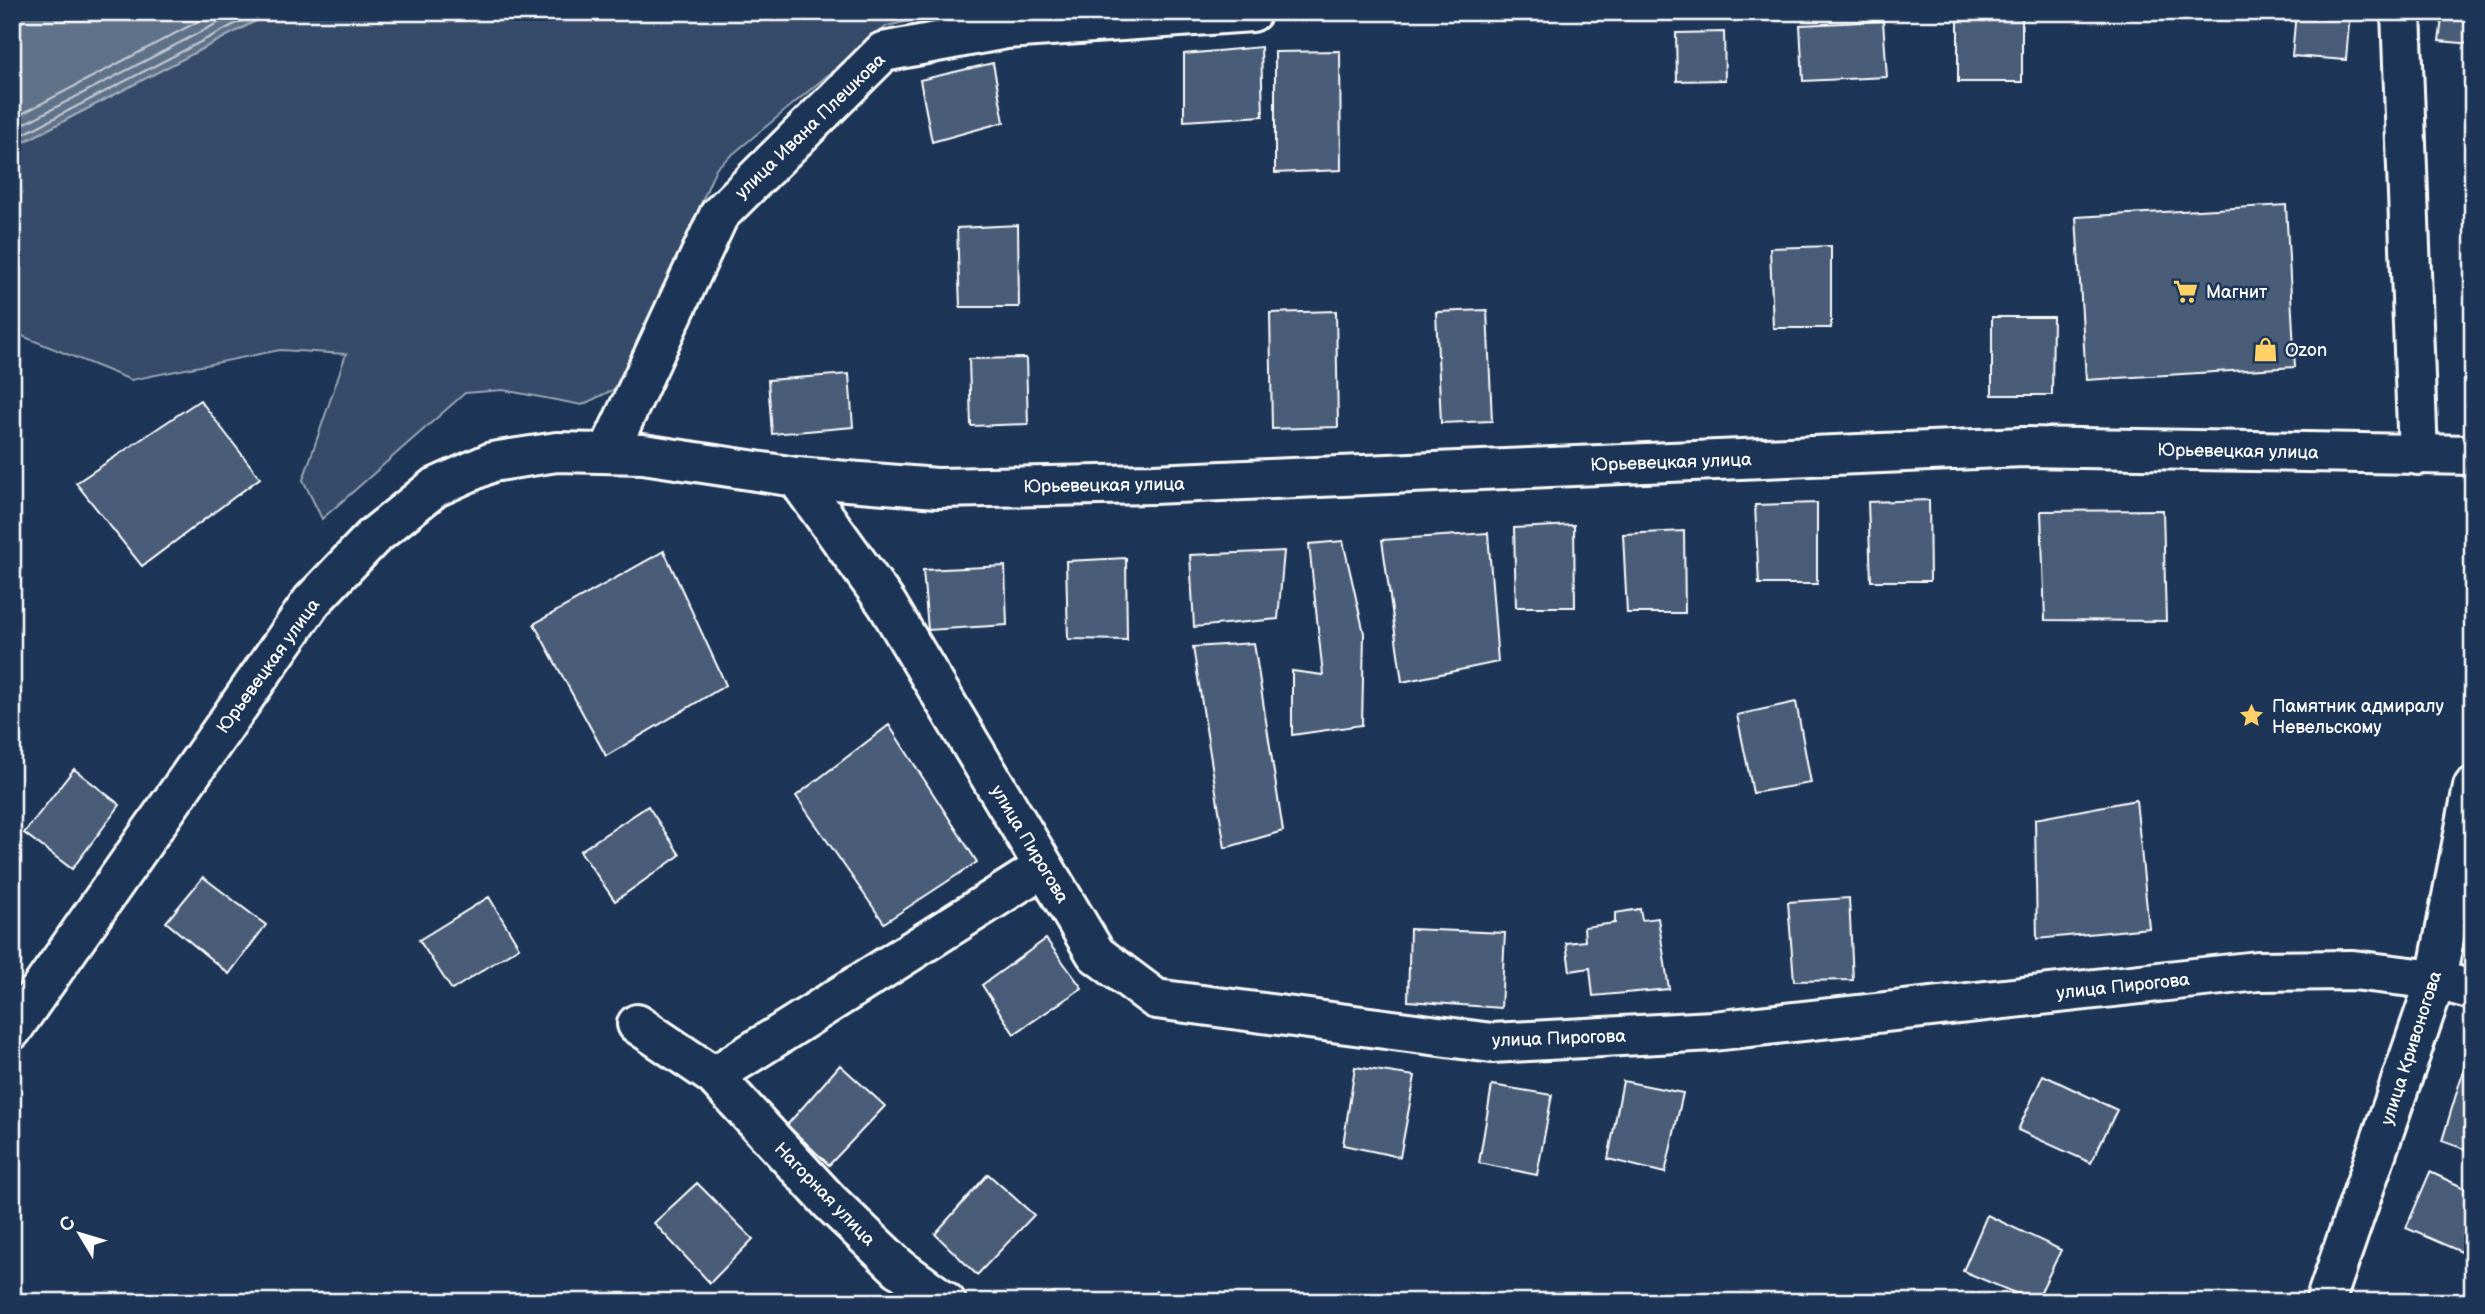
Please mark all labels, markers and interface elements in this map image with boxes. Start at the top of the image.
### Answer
street label: улица Ивана Плешкова [731,49,890,203]
supermarket icon: Магнит [2172,278,2200,306]
place label: Магнит [2206,282,2268,303]
shop icon: Ozon [2251,336,2279,364]
place label: Ozon [2285,340,2327,361]
street label: Юрьевецкая улица [2157,440,2319,463]
street label: Юрьевецкая улица [1590,449,1752,476]
street label: Юрьевецкая улица [1023,474,1185,497]
street label: Юрьевецкая улица [212,595,325,738]
place label: Памятник адмиралу Невельскому [2272,696,2445,738]
place icon: Памятник адмиралу Невельскому [2238,702,2266,730]
street label: улица Пирогова [986,782,1073,907]
street label: улица Кривоногова [2377,968,2446,1128]
street label: улица Пирогова [2055,969,2191,1004]
street label: улица Пирогова [1492,1026,1627,1051]
street label: Нагорная улица [770,1138,880,1251]
north arrow [46,1198,116,1268]
text: С [55,1212,81,1237]

